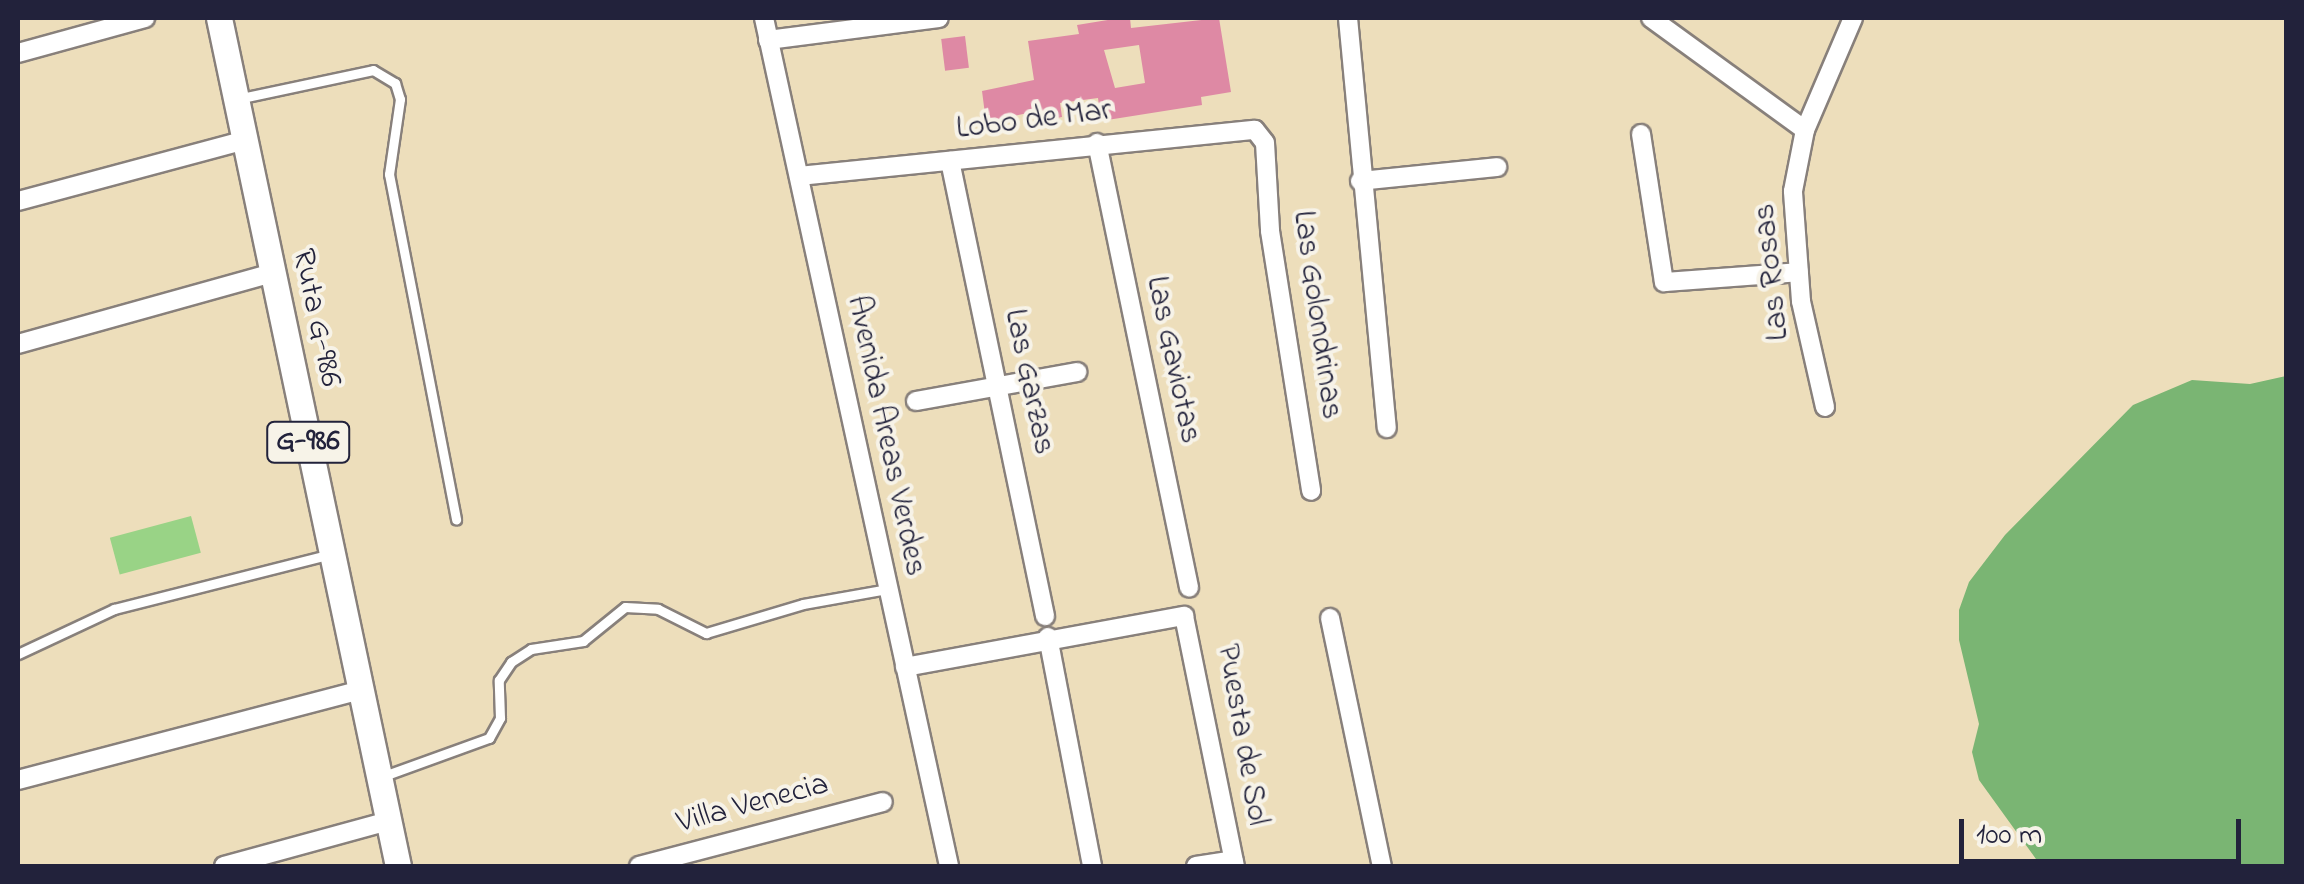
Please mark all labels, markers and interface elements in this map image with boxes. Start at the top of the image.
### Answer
street label: Lobo de Mar [954,92,1114,150]
street label: Las Rosas [1747,202,1799,342]
street label: Las Golondrinas [1282,208,1350,422]
street label: Ruta G-986 [282,246,348,390]
street label: Las Gaviotas [1136,273,1208,447]
street label: Avenida Areas Verdes [837,292,933,580]
street label: Las Garzas [994,306,1062,458]
road number: G-986 [266,417,350,467]
street label: Puesta de Sol [1206,641,1276,829]
street label: Villa Venecia [673,766,833,844]
scale bar [1964,799,2246,861]
text: 100 m [1976,814,2042,858]

